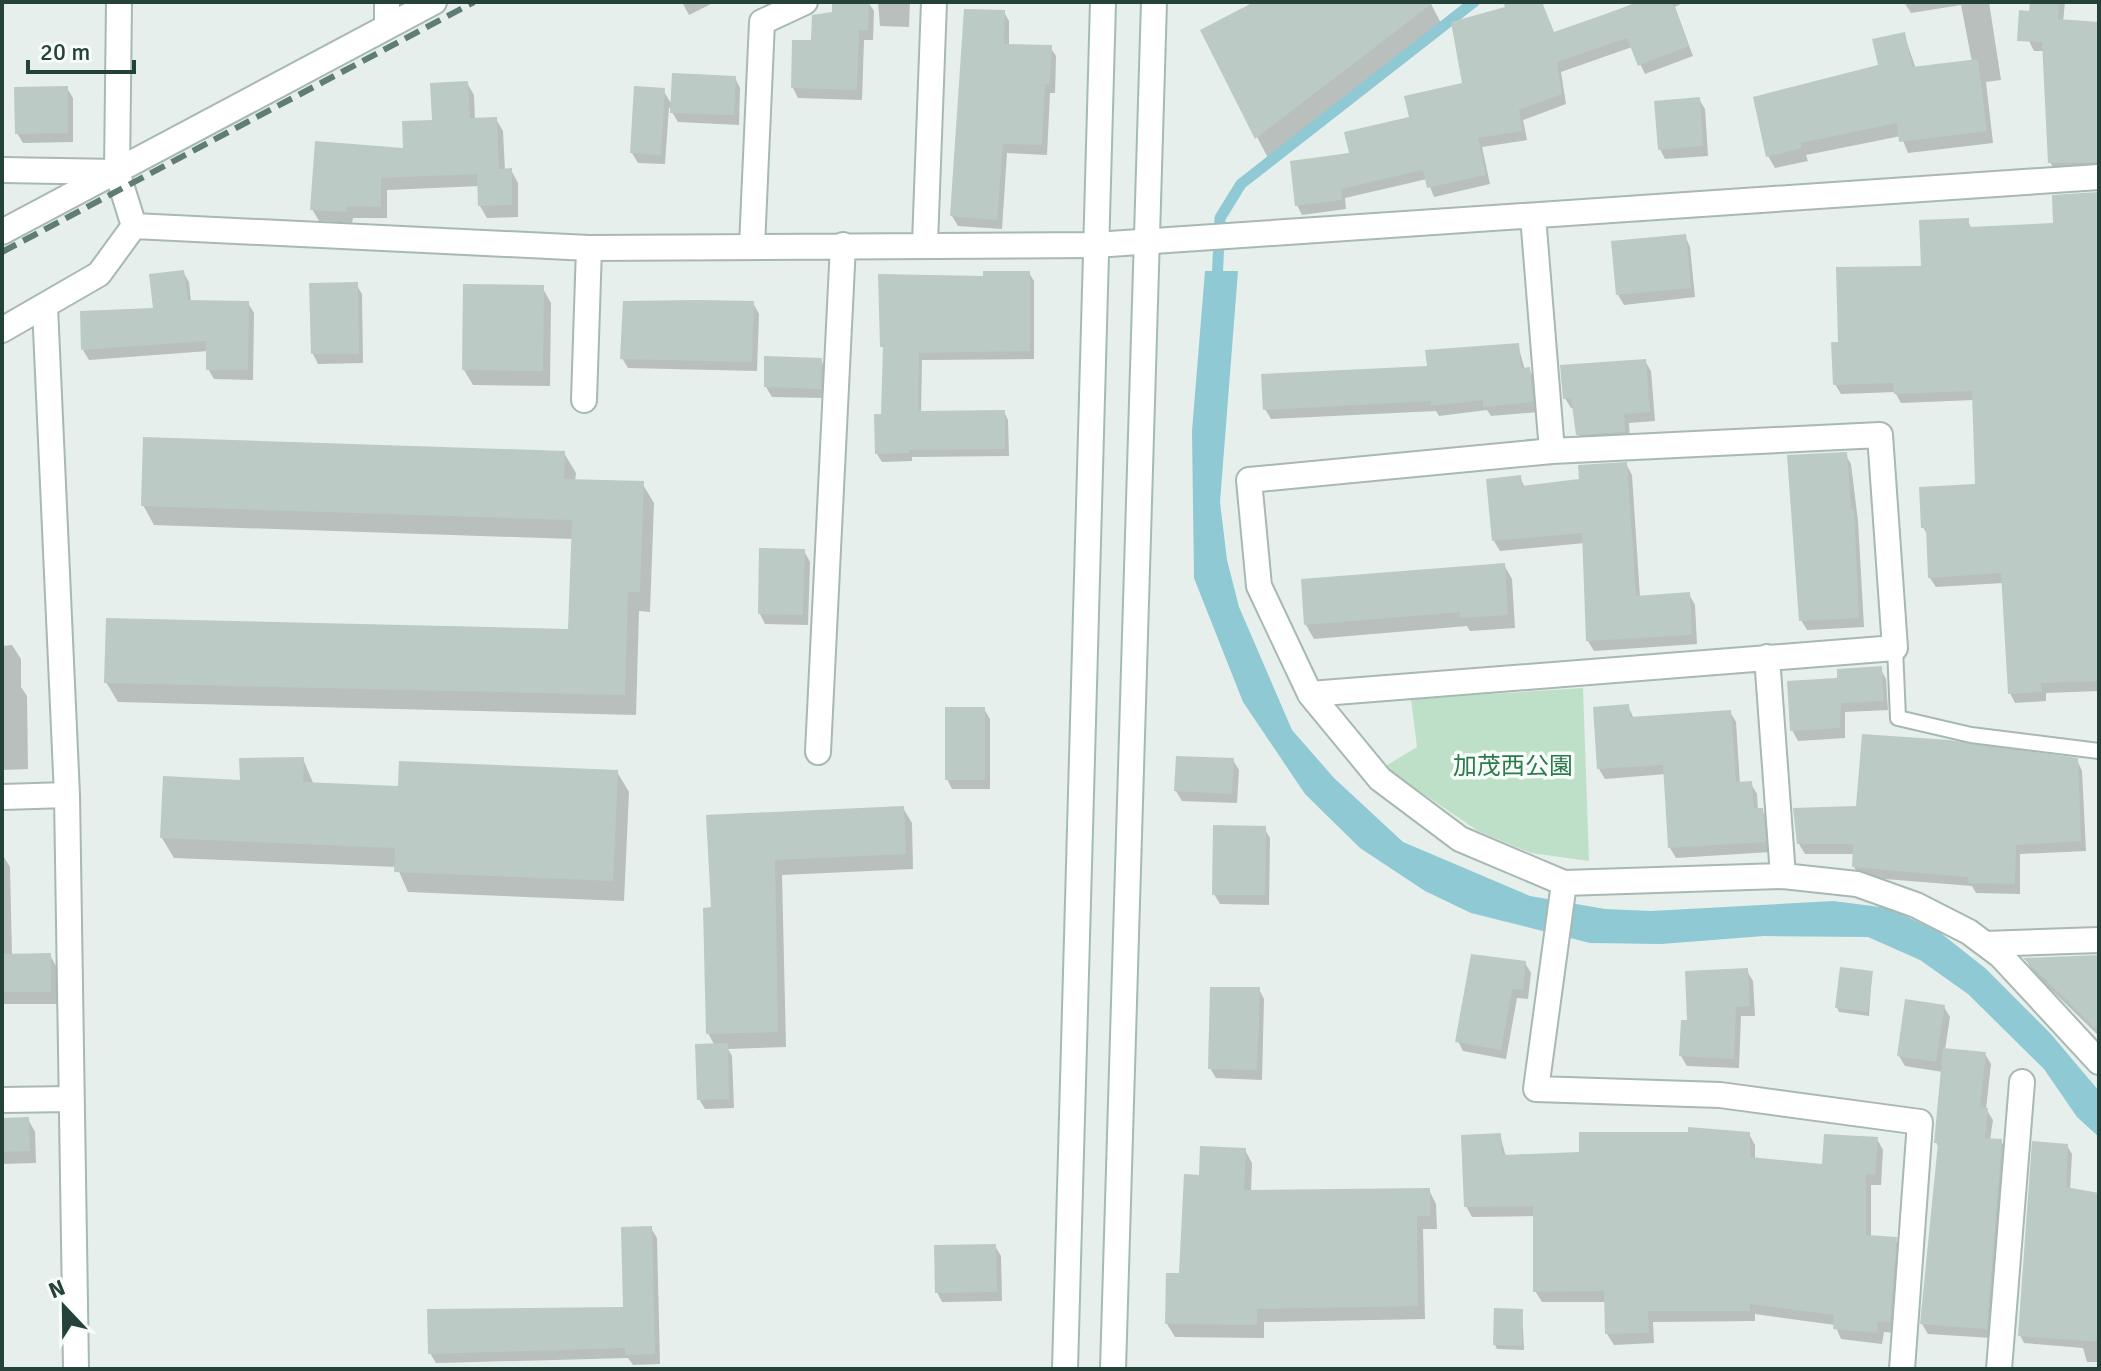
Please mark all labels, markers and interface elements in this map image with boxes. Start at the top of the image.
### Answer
scale bar [28,24,134,74]
text: 20 m [40,37,90,67]
park label: 加茂西公園 [1453,751,1573,781]
north arrow [24,1267,104,1347]
text: N [45,1274,69,1304]

